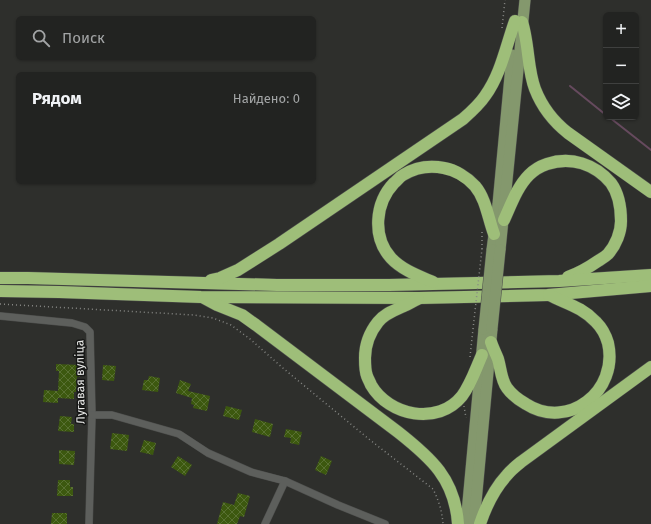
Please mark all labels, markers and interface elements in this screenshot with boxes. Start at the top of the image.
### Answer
map controls [603,12,639,120]
button: + [603,12,639,48]
search box [16,16,316,60]
icon: search [30,27,52,49]
text: Поиск [62,29,105,47]
button: − [603,48,639,84]
button: layers [603,84,639,120]
text: Рядом [32,88,82,109]
text: Найдено: 0 [233,91,300,106]
street label: Лугавая вуліца [72,340,88,424]

